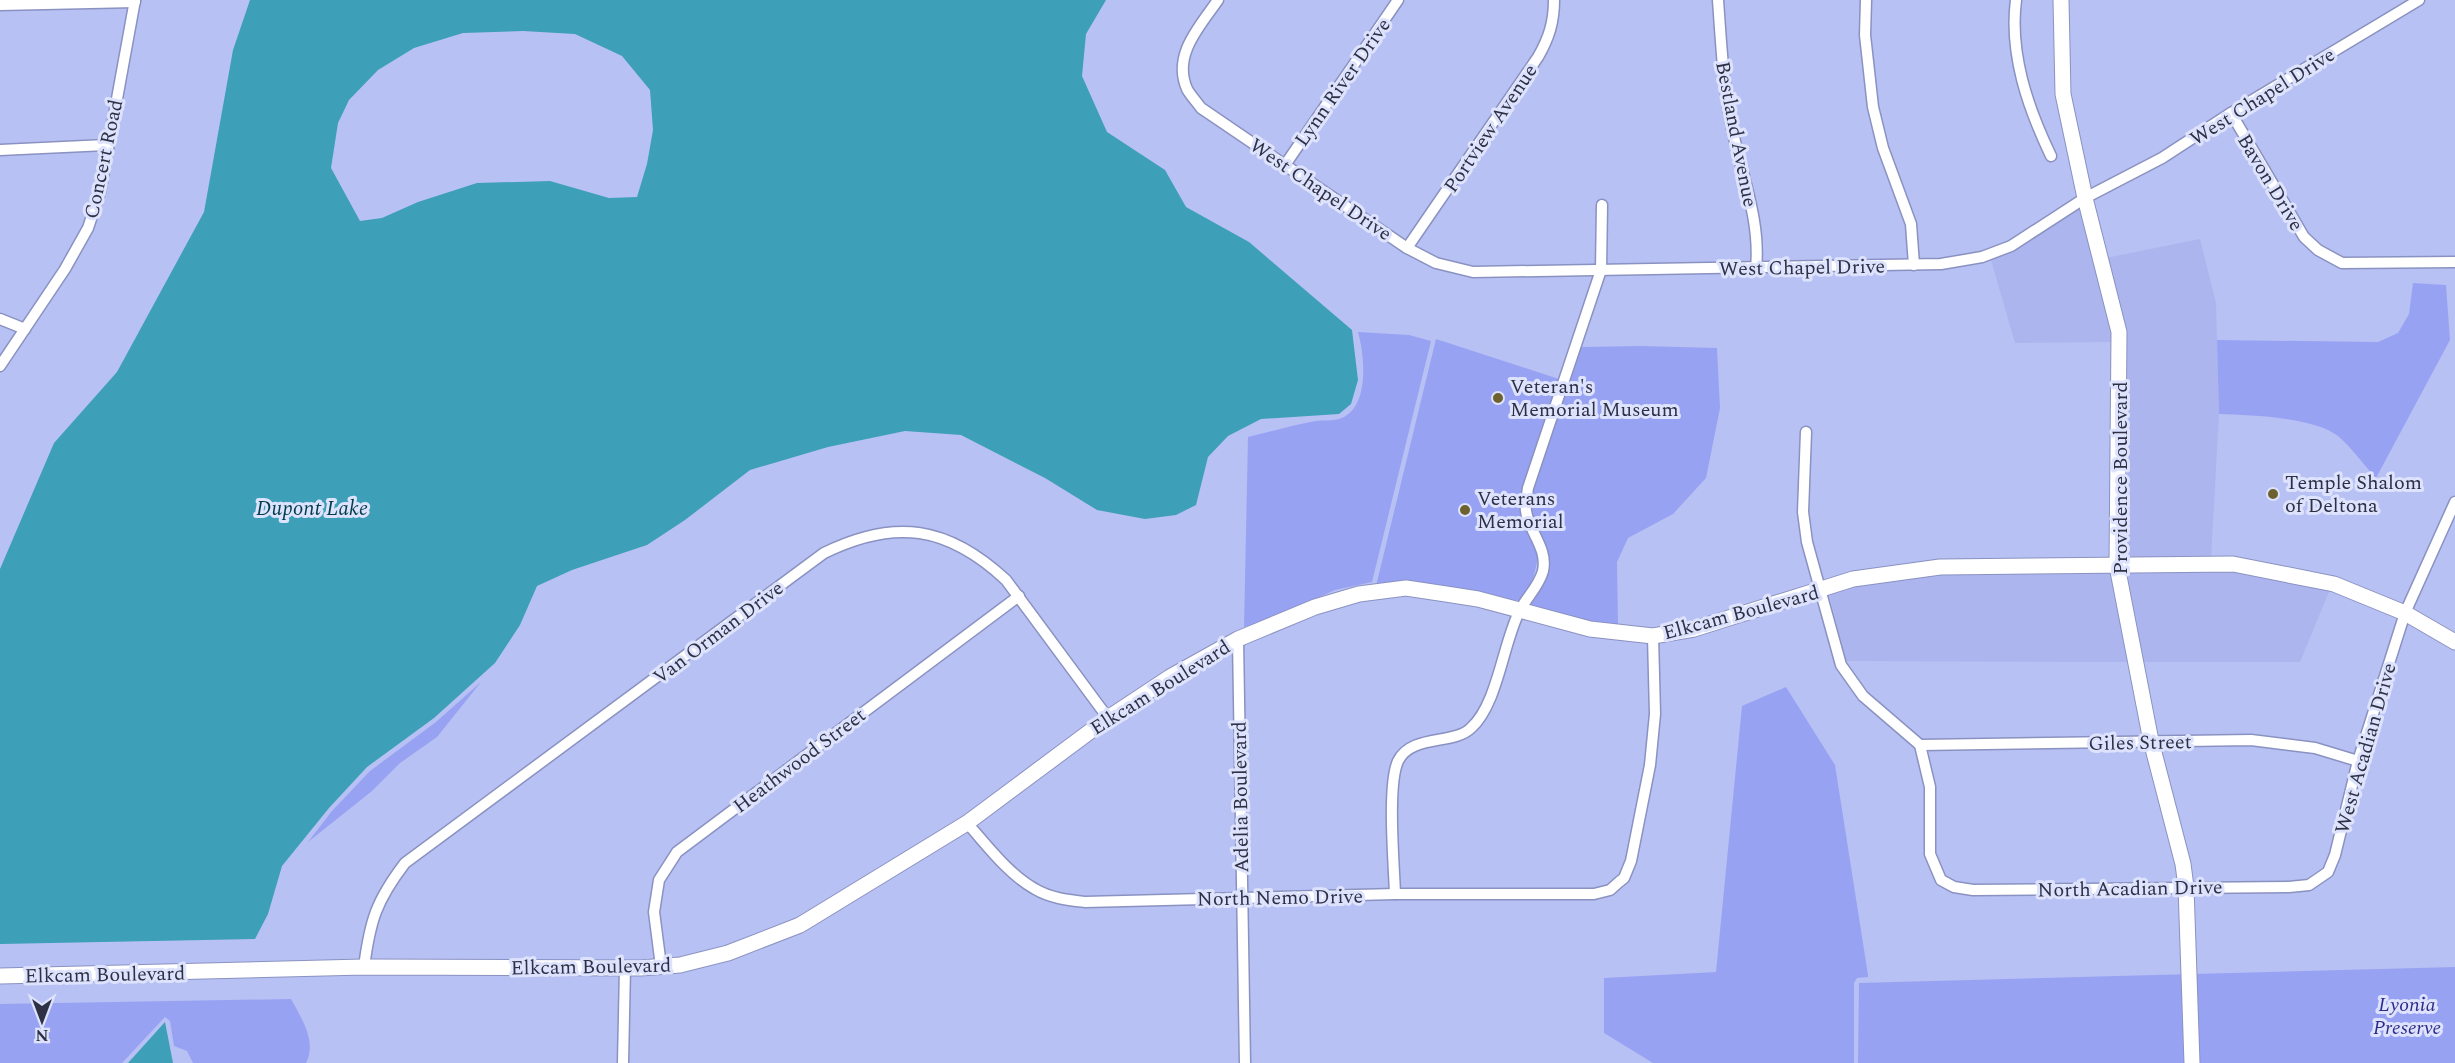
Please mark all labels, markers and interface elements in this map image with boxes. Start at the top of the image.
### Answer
street label: Lynn River Drive [1287,12,1398,153]
street label: West Chapel Drive [2184,40,2341,154]
street label: Portview Avenue [1437,58,1545,199]
street label: Bestland Avenue [1707,59,1765,210]
street label: Concert Road [77,97,131,222]
street label: Bavon Drive [2229,128,2311,237]
street label: West Chapel Drive [1243,131,1398,249]
street label: West Chapel Drive [1719,252,1885,284]
place label: Veteran's Memorial Museum [1510,372,1679,425]
street label: Providence Boulevard [2106,381,2136,575]
marker: Veteran's Memorial Museum [1491,391,1505,405]
place label: Temple Shalom of Deltona [2285,468,2422,521]
place label: Veterans Memorial [1477,484,1564,537]
marker: Temple Shalom of Deltona [2266,487,2280,501]
water label: Dupont Lake [256,493,368,525]
marker: Veterans Memorial [1458,503,1472,517]
street label: Van Orman Drive [647,574,790,692]
street label: Elkcam Boulevard [1660,578,1823,648]
street label: Elkcam Boulevard [1084,633,1237,743]
street label: West Acadian Drive [2327,659,2405,837]
street label: Heathwood Street [727,701,872,821]
street label: Adelia Boulevard [1225,721,1257,873]
street label: Giles Street [2088,727,2192,759]
street label: North Acadian Drive [2037,872,2223,906]
street label: North Nemo Drive [1197,882,1363,914]
street label: Elkcam Boulevard [510,951,672,983]
street label: Elkcam Boulevard [24,959,186,991]
park label: Lyonia Preserve [2373,990,2441,1043]
north arrow [12,991,72,1051]
text: N [35,1023,49,1047]

